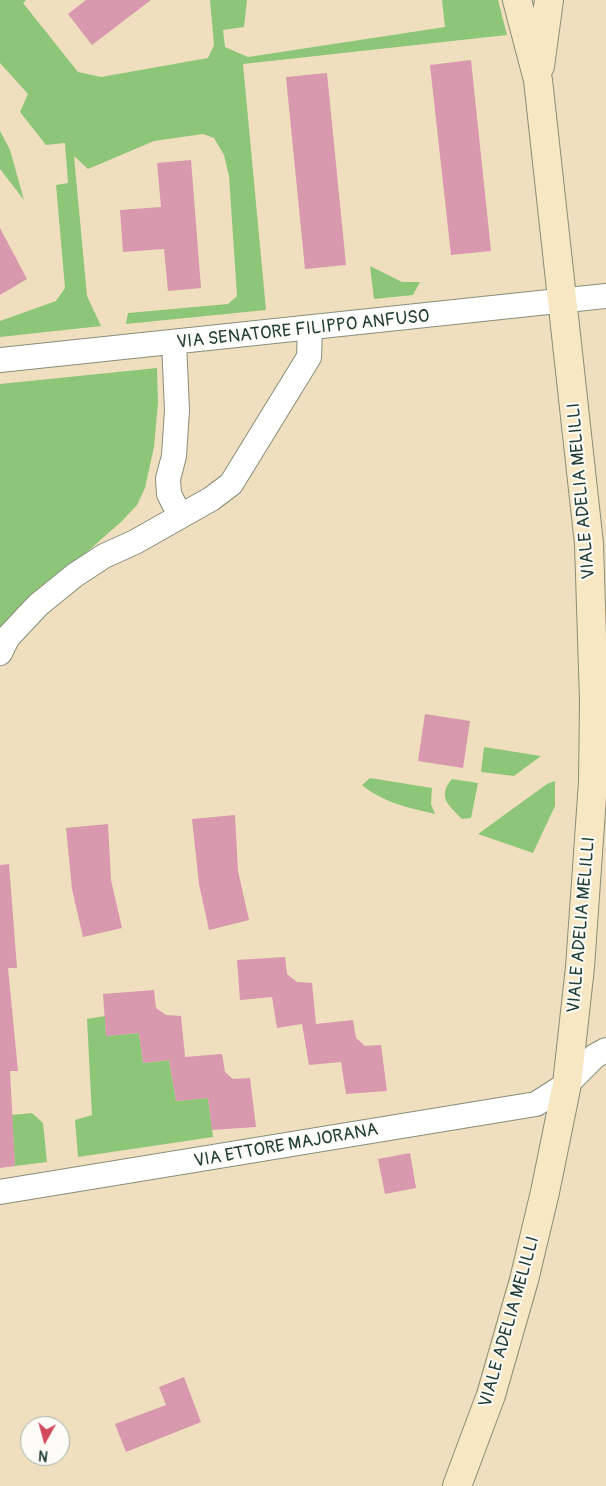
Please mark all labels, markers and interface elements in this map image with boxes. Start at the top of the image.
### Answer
street label: VIA SENATORE FILIPPO ANFUSO [176,306,430,354]
street label: VIALE ADELIA MELILLI [564,402,600,580]
street label: VIALE ADELIA MELILLI [564,836,600,1014]
street label: VIA ETTORE MAJORANA [192,1119,380,1173]
street label: VIALE ADELIA MELILLI [475,1234,545,1410]
north arrow [20,1416,70,1466]
text: N [37,1446,49,1464]

